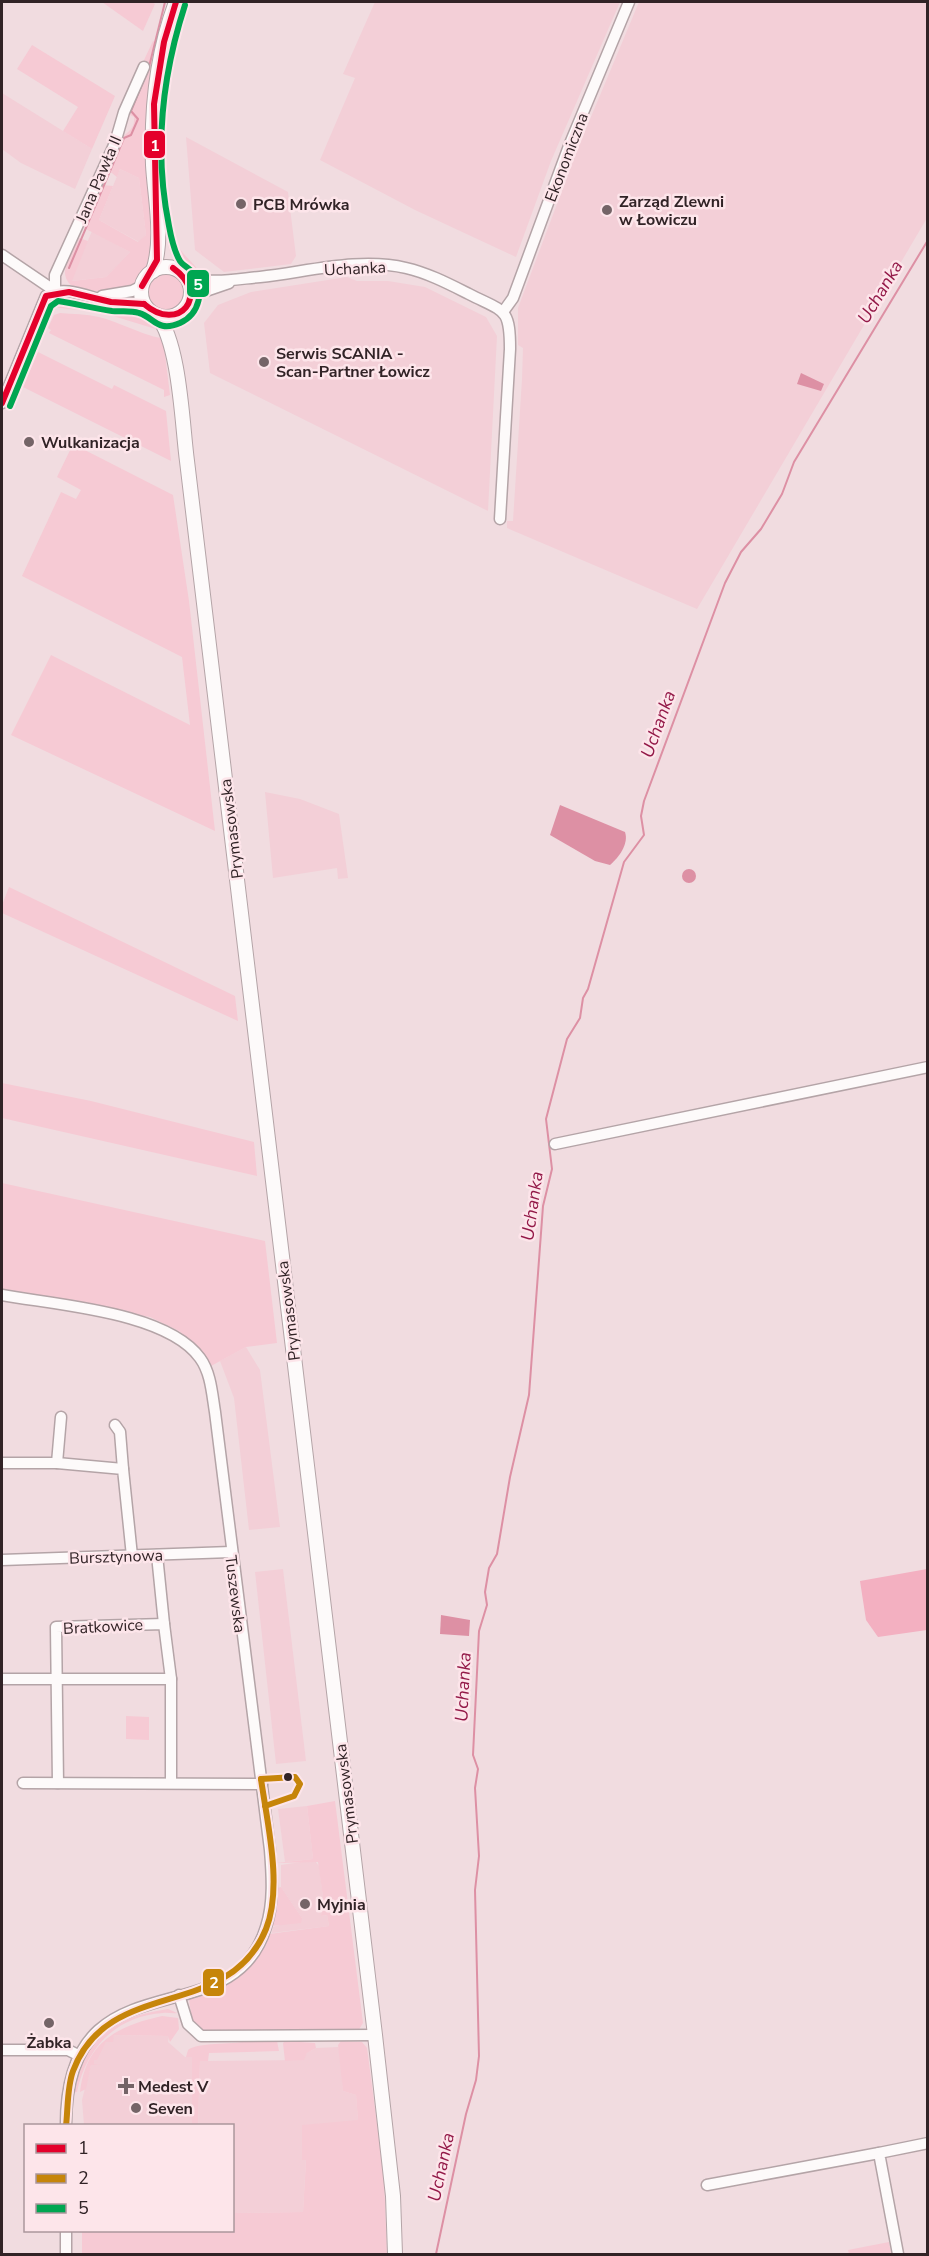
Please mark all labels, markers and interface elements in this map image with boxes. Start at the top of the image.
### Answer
street label: Ekonomiczna [540,110,594,205]
line badge: 1 [143,130,166,159]
street label: Jana Pawła II [70,133,127,227]
text: 1 [150,135,160,157]
place label: Zarząd Zlewni w Łowiczu [619,191,724,231]
place label: PCB Mrówka [253,194,350,216]
marker: PCB Mrówka [234,197,248,211]
marker: Zarząd Zlewni w Łowiczu [600,203,614,217]
street label: Uchanka [323,256,387,282]
water label: Uchanka [852,256,908,328]
line badge: 5 [186,269,210,298]
text: 5 [193,274,203,296]
place label: Serwis SCANIA - Scan-Partner Łowicz [276,343,430,383]
marker: Serwis SCANIA - Scan-Partner Łowicz [257,355,271,369]
place label: Wulkanizacja [41,432,140,454]
marker: Wulkanizacja [22,435,36,449]
water label: Uchanka [635,687,681,761]
street label: Prymasowska [215,778,249,880]
water label: Uchanka [515,1170,549,1242]
street label: Prymasowska [272,1260,306,1362]
street label: Bursztynowa [69,1544,163,1570]
street label: Tuszewska [219,1554,251,1634]
street label: Bratkowice [63,1614,144,1640]
water label: Uchanka [449,1651,477,1723]
street label: Prymasowska [330,1743,364,1845]
unlabelled marker [282,1771,294,1783]
place label: Myjnia [317,1894,366,1916]
marker: Myjnia [298,1897,312,1911]
line badge: 2 [202,1968,225,1997]
text: 2 [209,1972,219,1994]
marker: Żabka [42,2016,56,2030]
place label: Żabka [26,2032,72,2054]
place label: Medest V [138,2076,209,2098]
marker: Medest V [119,2079,133,2093]
place label: Seven [148,2098,193,2120]
marker: Seven [129,2101,143,2115]
legend [24,2124,234,2232]
water label: Uchanka [422,2130,460,2204]
text: 1 [78,2136,89,2160]
text: 2 [78,2166,89,2190]
text: 5 [78,2196,89,2220]

